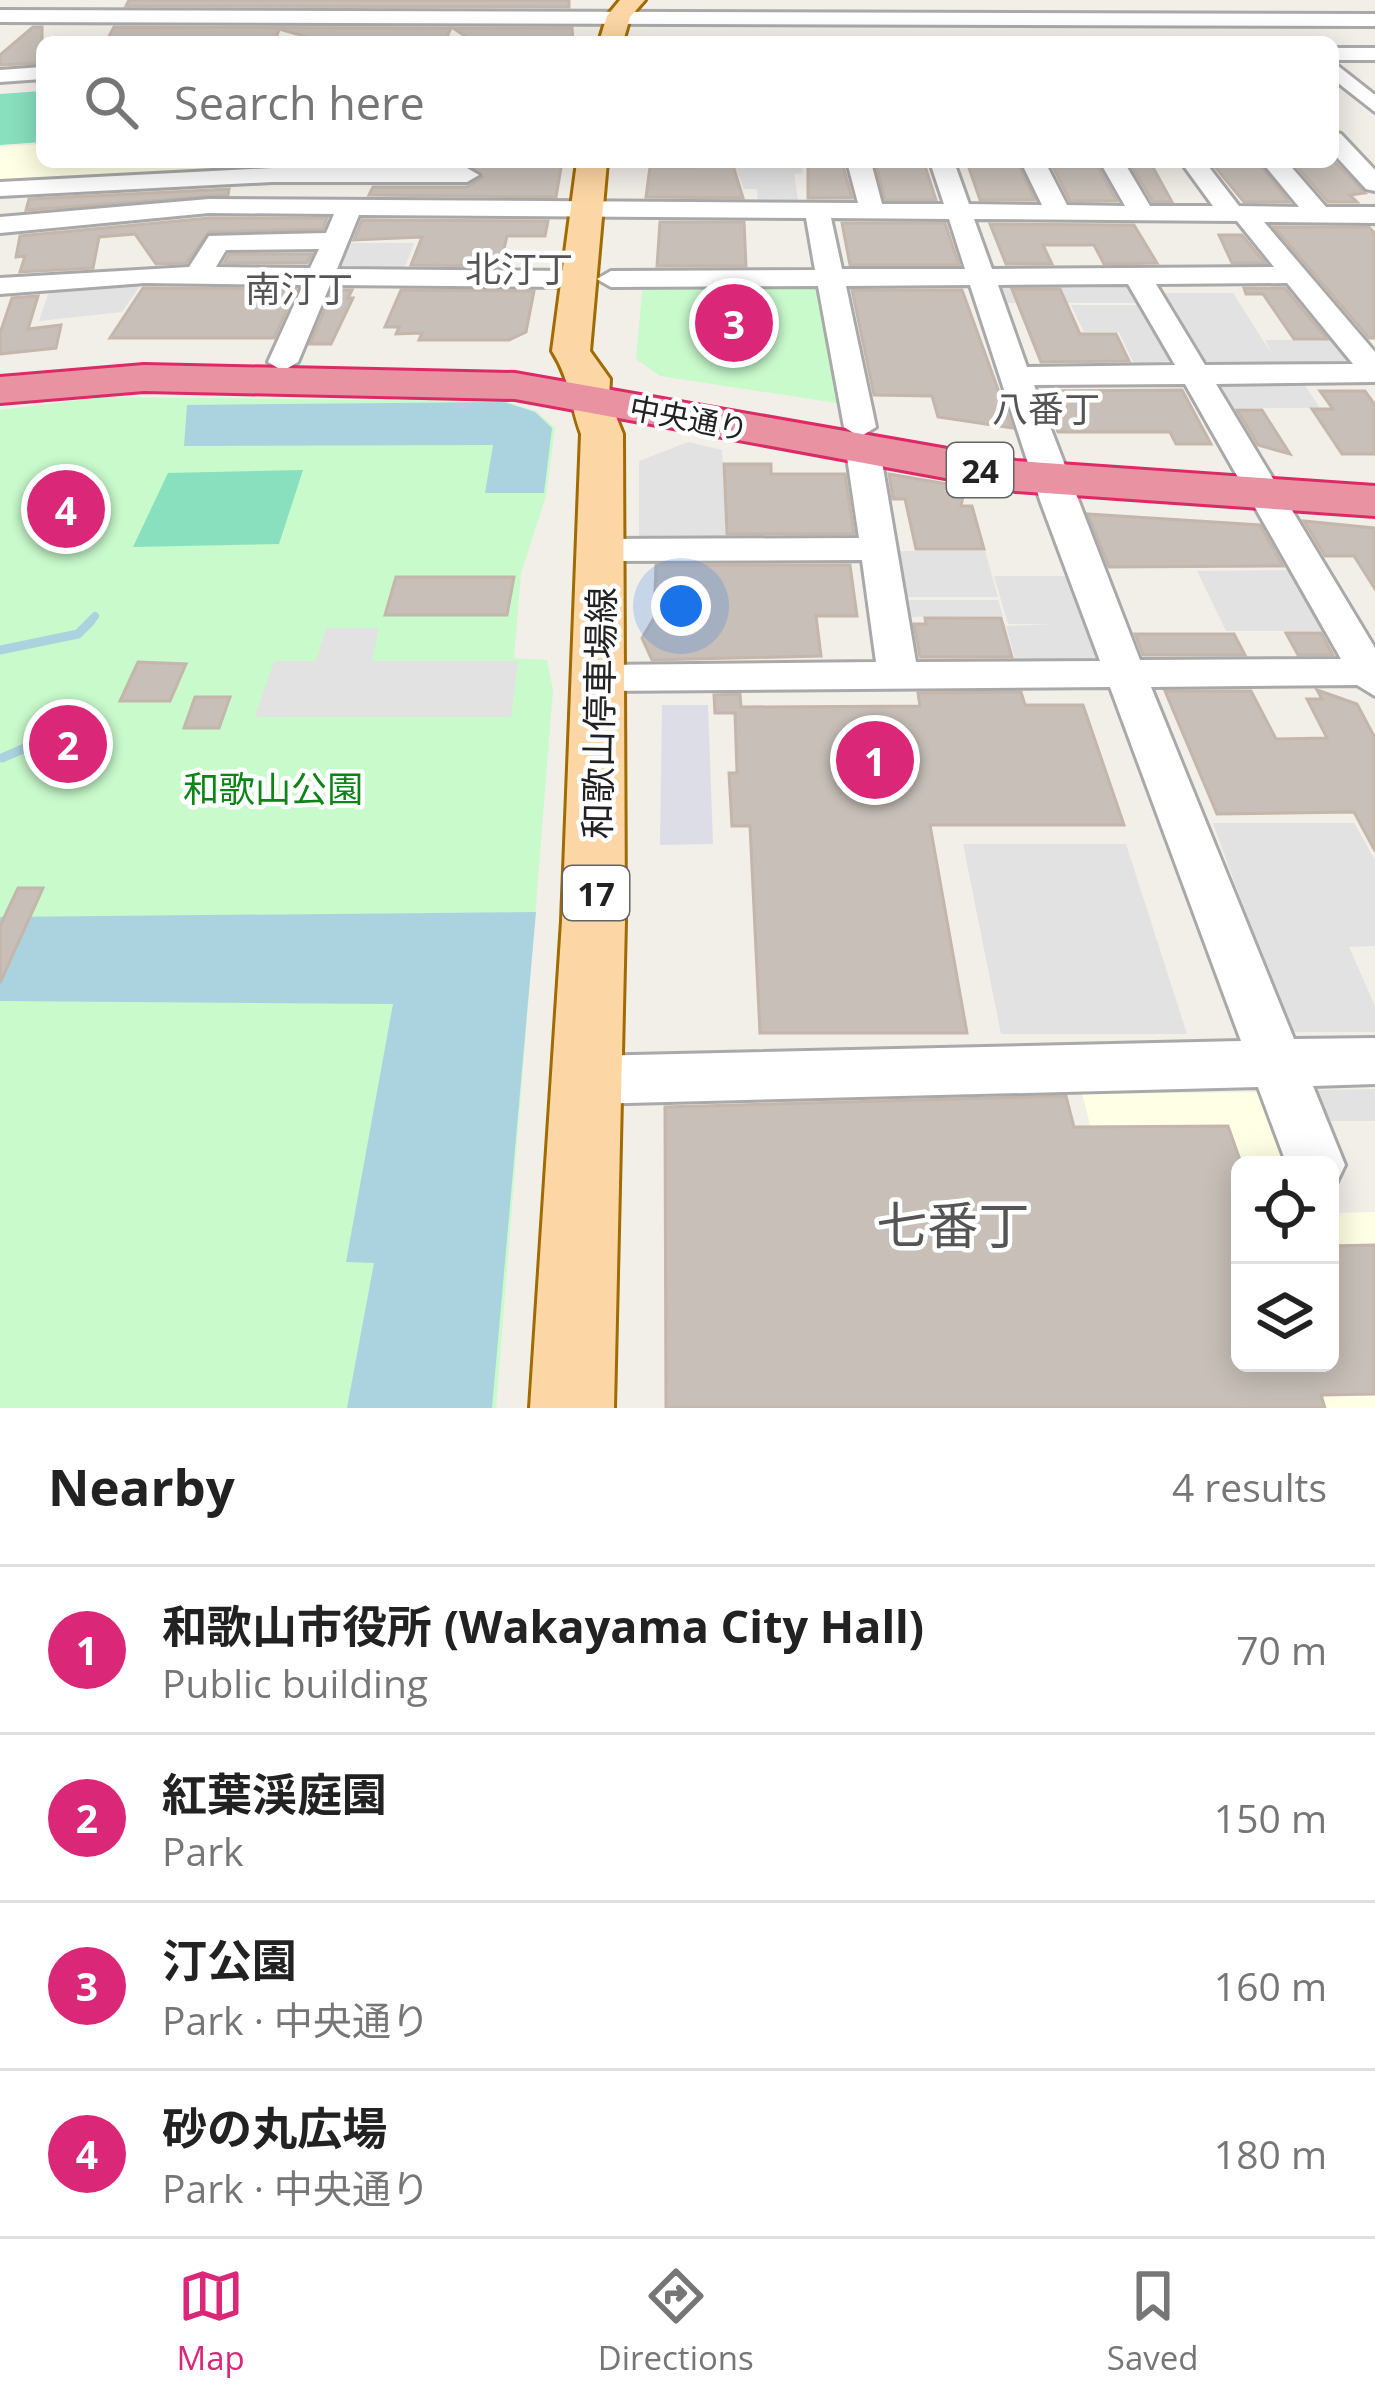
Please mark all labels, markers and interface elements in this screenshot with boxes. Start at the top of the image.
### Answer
search box [36,36,1339,168]
icon: search [78,69,144,135]
text: Search here [174,72,425,133]
district label: 北汀丁 [465,244,573,293]
district label: 南汀丁 [245,264,353,313]
pin: 3 [695,278,773,368]
district label: 八番丁 [992,384,1100,433]
street label: 中央通り [626,386,752,450]
road number: 24 [947,443,1013,497]
pin: 4 [27,464,105,554]
your location [651,576,711,636]
street label: 和歌山停車場線 [572,587,626,839]
pin: 2 [29,699,107,789]
pin: 1 [836,715,914,805]
park label: 和歌山公園 [183,764,363,813]
road number: 17 [563,866,629,920]
map controls [1231,1156,1339,1372]
button: locate [1231,1156,1339,1264]
district label: 七番丁 [876,1189,1030,1259]
button: layers [1231,1264,1339,1372]
text: Nearby [48,1451,235,1521]
text: 4 results [1172,1460,1327,1513]
text: 和歌山市役所 (Wakayama City Hall) [162,1595,924,1656]
text: 1 [76,1623,98,1676]
text: 70 m [1236,1623,1327,1676]
text: Public building [162,1656,428,1709]
text: 紅葉渓庭園 [162,1763,387,1824]
text: 2 [76,1791,98,1844]
text: 150 m [1214,1791,1327,1844]
text: Park [162,1824,244,1877]
text: 汀公園 [162,1929,297,1990]
text: 3 [76,1959,98,2012]
text: 160 m [1214,1959,1327,2012]
text: Park · 中央通り [162,1993,430,2046]
text: 砂の丸広場 [162,2097,387,2158]
text: 4 [76,2127,98,2180]
text: 180 m [1214,2127,1327,2180]
text: Park · 中央通り [162,2161,430,2214]
tab: Map [177,2263,245,2380]
tab: Directions [598,2263,754,2380]
tab: Saved [1107,2263,1198,2380]

